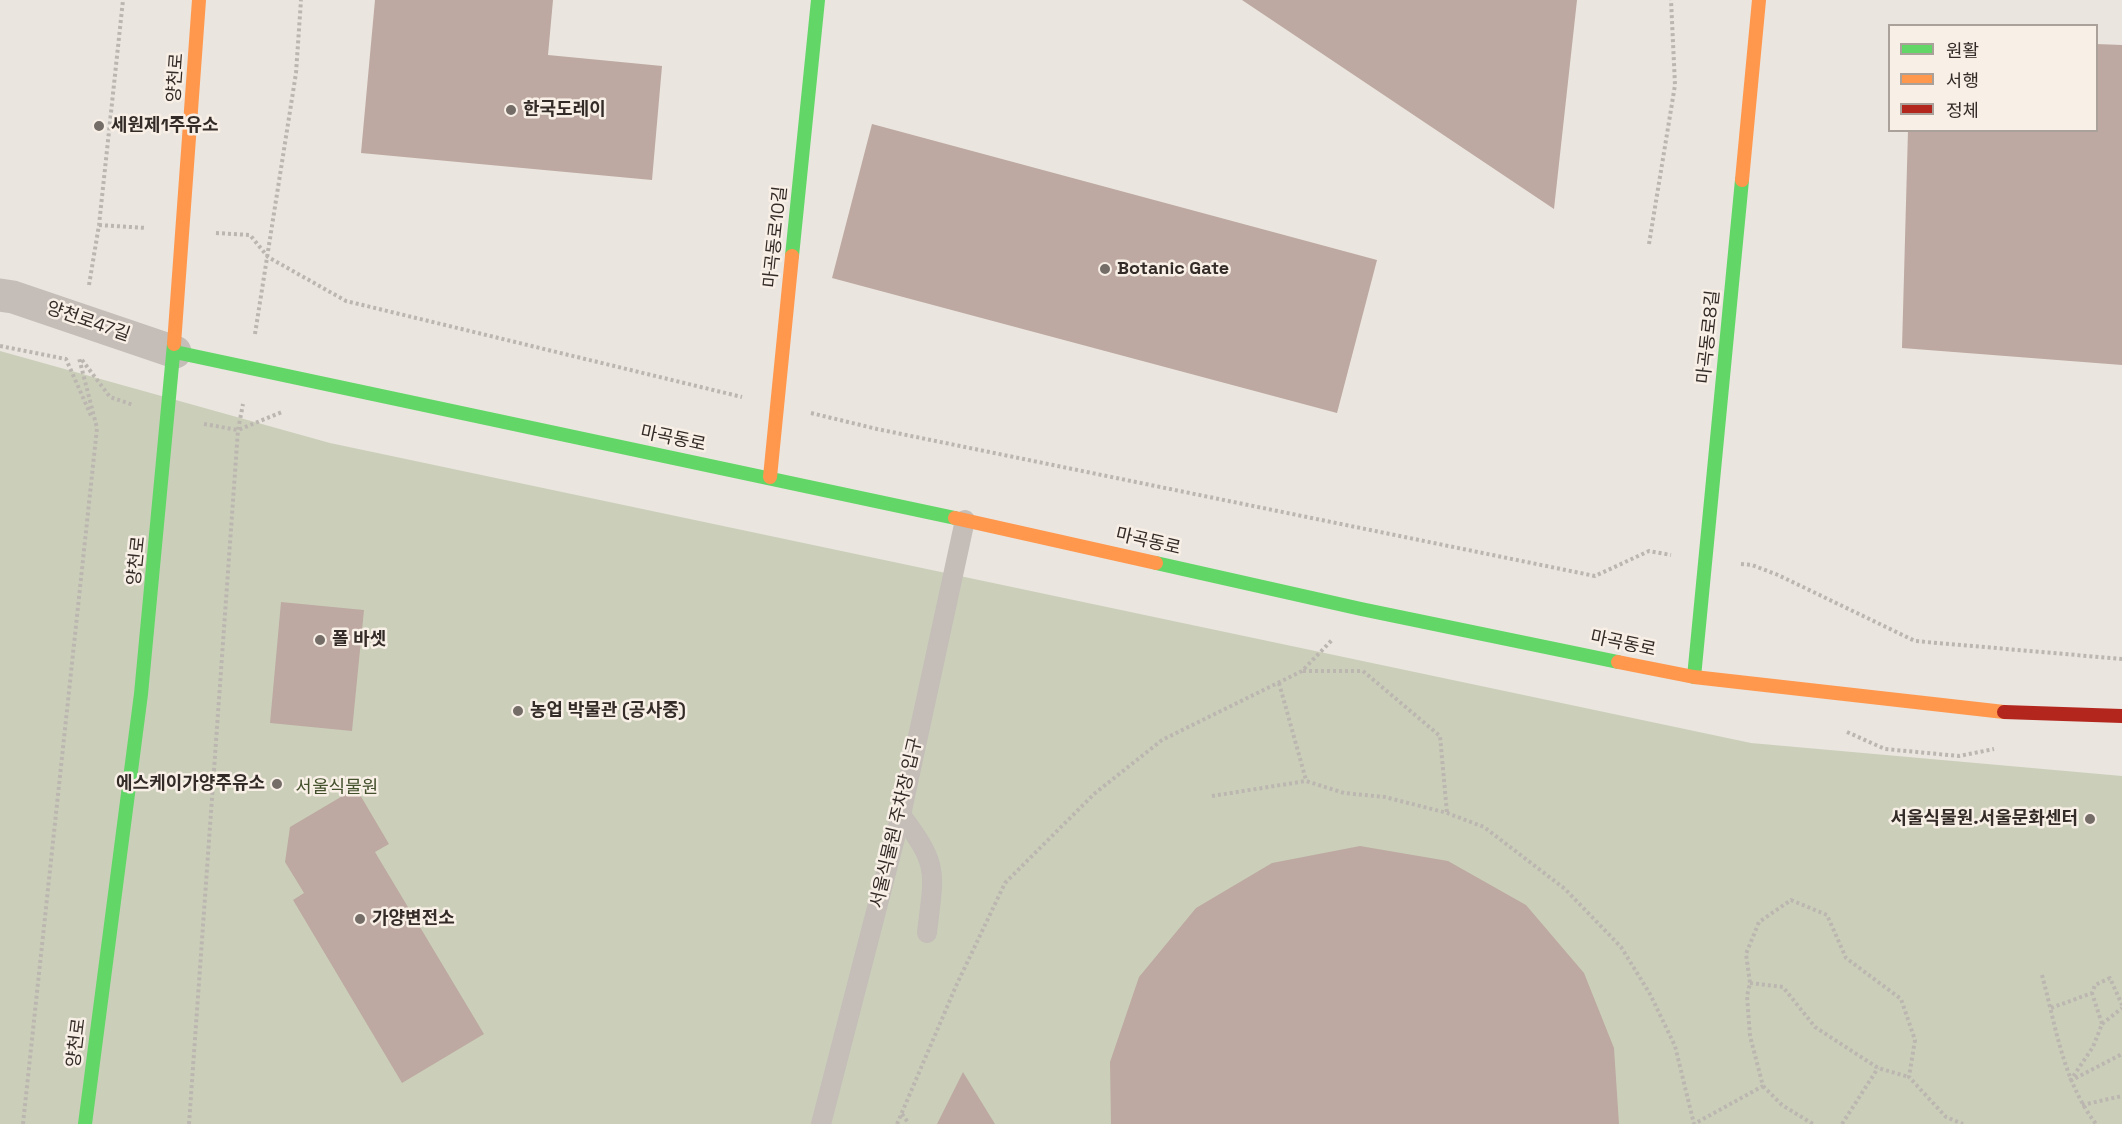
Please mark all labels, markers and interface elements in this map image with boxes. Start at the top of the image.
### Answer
legend [1888,24,2098,132]
text: 원활 [1946,39,1979,62]
street label: 양천로 [163,52,189,104]
text: 서행 [1946,69,1979,92]
place label: 한국도레이 [523,99,606,121]
text: 정체 [1946,99,1979,122]
marker: 한국도레이 [504,103,518,117]
place label: 세원제1주유소 [111,115,218,137]
marker: 세원제1주유소 [92,119,106,133]
street label: 마곡동로10길 [760,185,792,289]
place label: Botanic Gate [1117,258,1229,280]
marker: Botanic Gate [1098,262,1112,276]
street label: 마곡동로8길 [1693,289,1725,385]
street label: 양천로47길 [43,298,133,346]
street label: 마곡동로 [638,422,708,456]
street label: 마곡동로 [1113,524,1183,560]
street label: 양천로 [124,535,150,587]
street label: 마곡동로 [1588,627,1658,661]
place label: 폴 바셋 [332,629,386,651]
marker: 폴 바셋 [313,633,327,647]
place label: 농업 박물관 (공사중) [530,700,686,722]
marker: 농업 박물관 (공사중) [511,704,525,718]
street label: 서울식물원 주차장 입구 [867,735,927,911]
place label: 에스케이가양주유소 [116,773,265,795]
marker: 에스케이가양주유소 [270,777,284,791]
park label: 서울식물원 [296,777,378,799]
place label: 서울식물원.서울문화센터 [1890,808,2078,830]
marker: 서울식물원.서울문화센터 [2083,812,2097,826]
place label: 가양변전소 [372,908,455,930]
marker: 가양변전소 [353,912,367,926]
street label: 양천로 [63,1017,91,1069]

